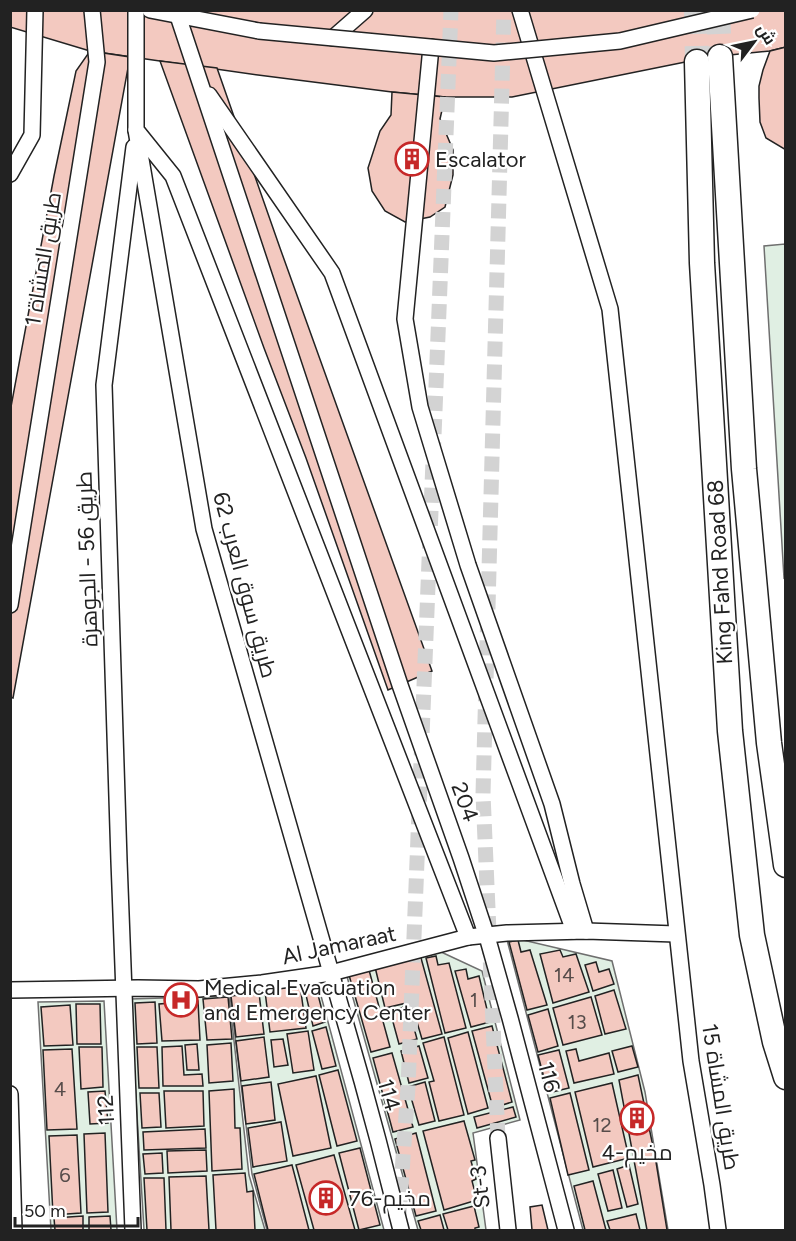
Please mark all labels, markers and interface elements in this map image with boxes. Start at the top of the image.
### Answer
north arrow [724,12,784,72]
text: ش [753,21,780,48]
building icon: Escalator [394,141,430,177]
place label: Escalator [435,146,526,173]
street label: طريق المشاة 1 [19,190,67,328]
street label: طريق 56 - الجوهرة [70,471,104,647]
street label: King Fahd Road 68 [702,479,738,665]
street label: طريق سوق العرب 62 [207,489,283,681]
street label: 204 [445,779,485,825]
street label: Al Jamaraat [280,920,398,970]
house number: 14 [554,963,574,987]
place label: Medical Evacuation and Emergency Center [204,974,431,1026]
hospital icon: Medical Evacuation and Emergency Center [163,982,199,1018]
house number: 1 [470,988,478,1012]
house number: 13 [567,1010,587,1034]
street label: طريق المشاة 15 [696,1022,746,1172]
street label: 116 [532,1059,566,1095]
street label: 114 [372,1076,406,1114]
house number: 4 [54,1077,66,1101]
street label: 112 [92,1094,120,1126]
building icon: مخيم-4 [619,1100,655,1136]
house number: 12 [592,1113,612,1137]
place label: مخيم-4 [601,1139,673,1168]
house number: 6 [59,1163,71,1187]
street label: St-3 [464,1164,496,1210]
building icon: مخيم-76 [308,1180,344,1216]
place label: مخيم-76 [349,1185,431,1214]
scale bar [15,1190,138,1228]
text: 50 m [24,1200,66,1222]

